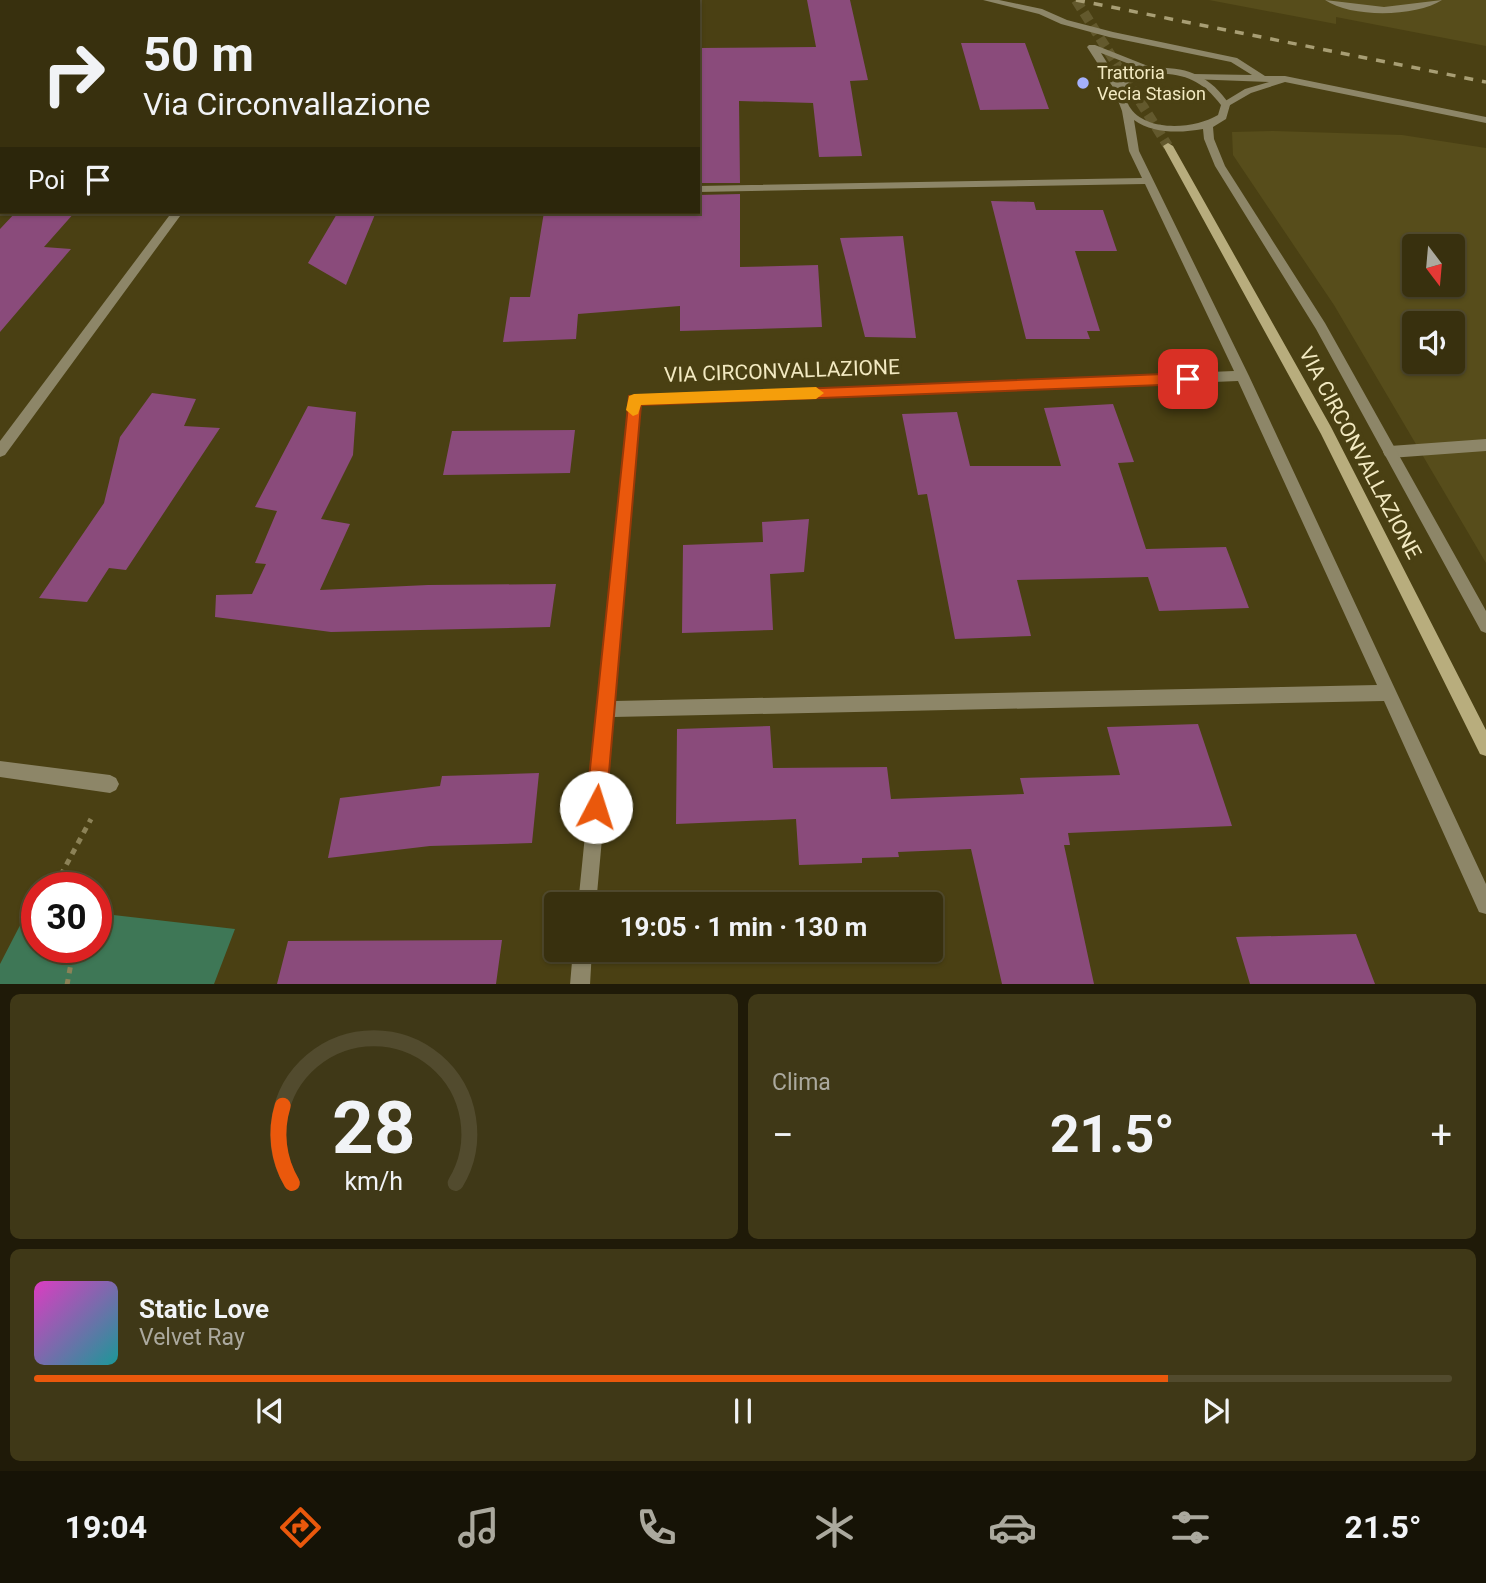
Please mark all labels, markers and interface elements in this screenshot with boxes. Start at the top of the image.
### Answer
text: 50 m [143,26,254,83]
icon: right [28,28,119,119]
place label: Trattoria Vecia Stasion [1097,62,1206,104]
marker: Trattoria Vecia Stasion [1075,75,1091,91]
text: Via Circonvallazione [143,85,431,123]
icon: arrive [79,161,117,199]
text: Poi [28,165,65,195]
north arrow [1402,234,1465,298]
map controls [1402,234,1465,374]
button: sound [1402,311,1465,374]
street label: VIA CIRCONVALLAZIONE [1294,343,1426,563]
pin [1158,349,1218,409]
street label: VIA CIRCONVALLAZIONE [664,355,900,387]
icon: arrive [1169,360,1207,398]
position arrow [559,770,633,844]
speed limit sign: 30 [21,872,112,963]
text: 19:05 · 1 min · 130 m [620,912,867,942]
text: Clima [772,1069,831,1096]
text: 28 [332,1085,416,1171]
text: 21.5° [1050,1104,1175,1165]
text: − [772,1113,794,1157]
text: + [1430,1113,1452,1157]
text: km/h [345,1166,403,1195]
text: Static Love [139,1294,269,1324]
text: Velvet Ray [139,1324,245,1351]
icon: previous [251,1392,289,1430]
icon: pause [724,1392,762,1430]
icon: next [1197,1392,1235,1430]
icon: directions [276,1503,325,1552]
icon: music [454,1503,503,1552]
icon: phone [632,1503,681,1552]
icon: climate [810,1503,859,1552]
icon: car [988,1503,1037,1552]
icon: filters [1166,1503,1215,1552]
text: 19:04 [65,1508,147,1546]
text: 21.5° [1345,1508,1421,1546]

